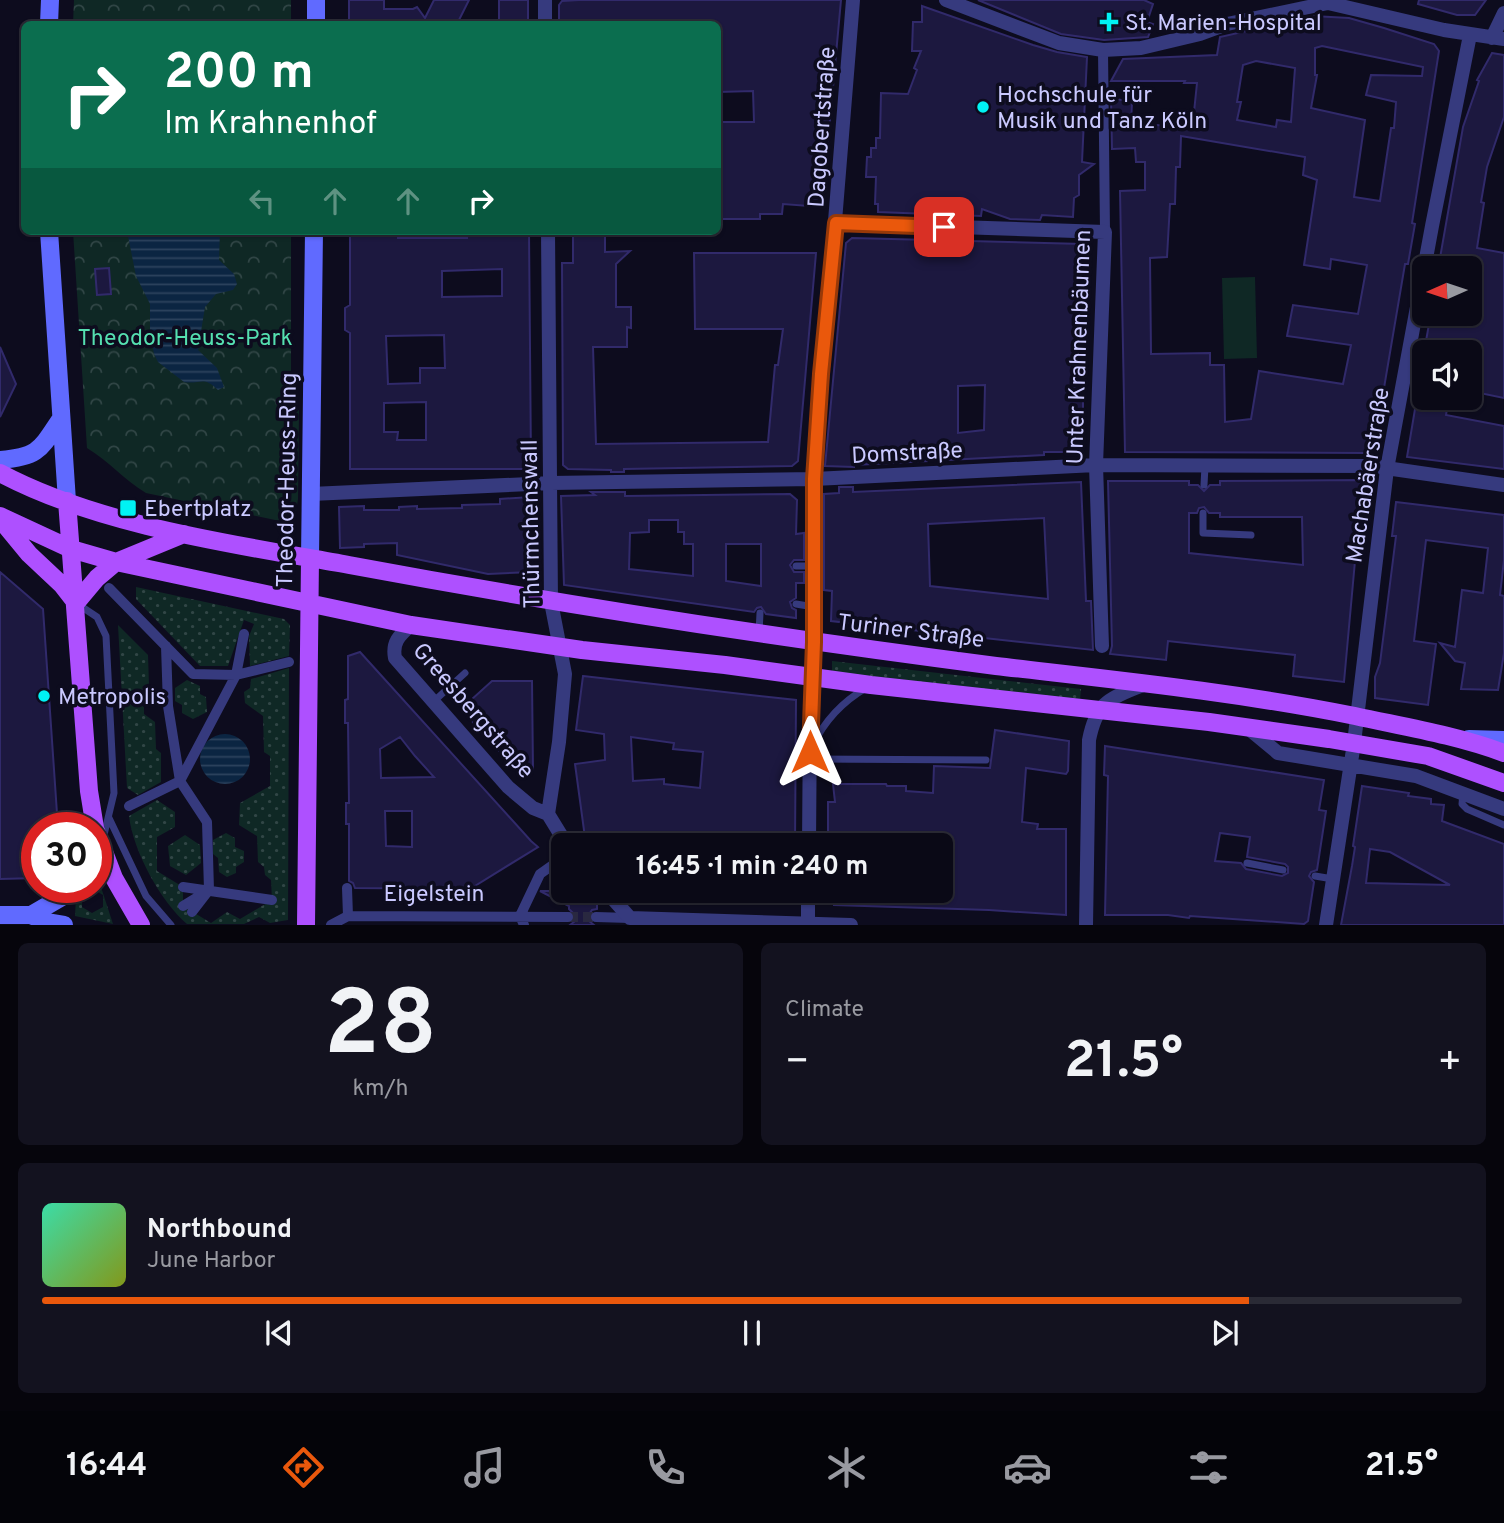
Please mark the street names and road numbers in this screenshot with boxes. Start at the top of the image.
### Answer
street label: Dagobertstraße [803,46,844,209]
street label: Unter Krahnenbäumen [1062,229,1099,465]
street label: Theodor-Heuss-Ring [272,372,305,588]
street label: Machabäerstraße [1341,386,1398,565]
street label: Domstraße [851,437,964,472]
street label: Thürmchenswall [517,439,548,609]
street label: Turiner Straße [836,609,986,656]
street label: Greesbergstraße [405,638,539,786]
street label: Eigelstein [383,881,485,910]

